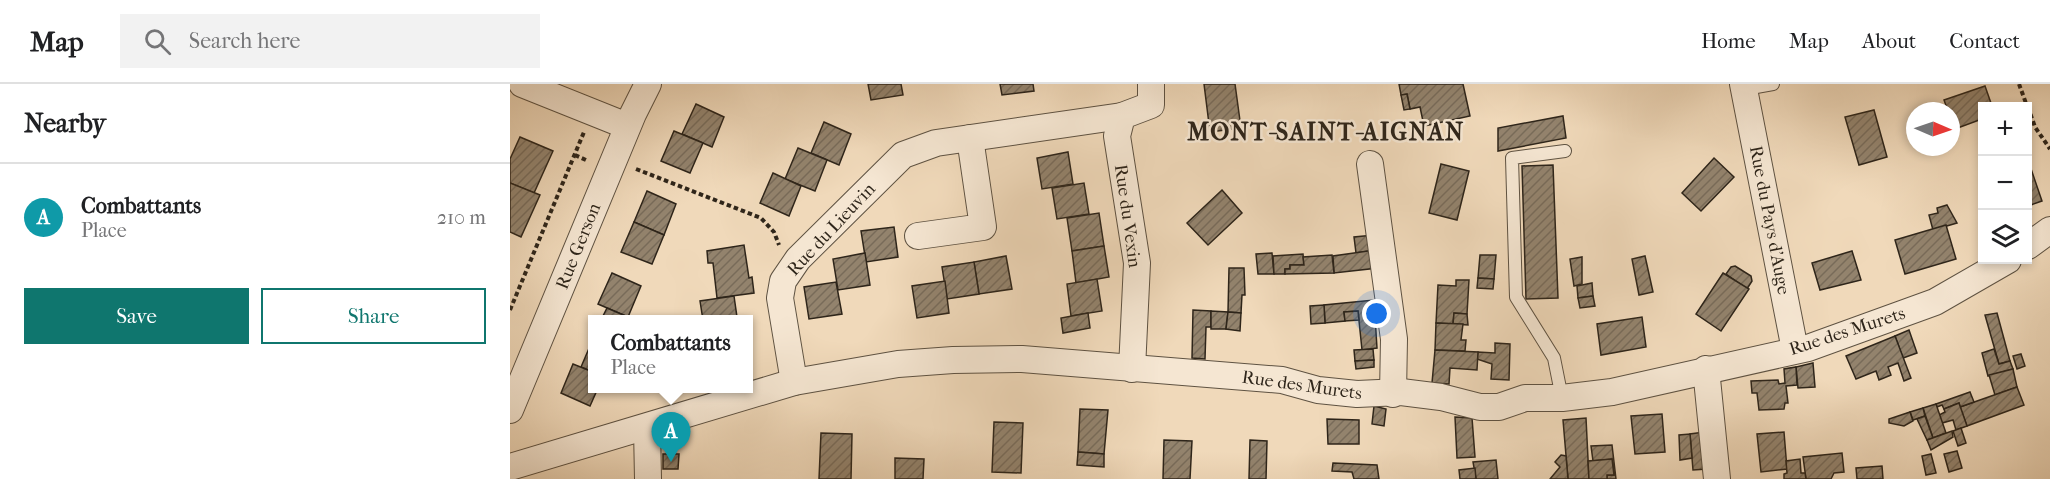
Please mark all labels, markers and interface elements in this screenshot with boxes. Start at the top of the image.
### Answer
search box [120,14,540,68]
text: Map [30,25,84,58]
icon: search [141,25,174,58]
text: Search here [189,28,300,54]
text: Home [1701,29,1756,53]
text: Map [1789,29,1829,53]
text: About [1862,29,1916,53]
text: Contact [1949,29,2020,53]
north arrow [1906,102,1960,156]
map controls [1978,102,2032,264]
button: + [1978,102,2032,156]
text: Nearby [24,108,106,139]
district label: MONT-SAINT-AIGNAN [1187,118,1465,146]
street label: Rue du Pays d'Auge [1745,144,1794,296]
button: − [1978,156,2032,210]
street label: Rue du Vexin [1110,163,1145,270]
street label: Rue du Lieuvin [783,178,880,280]
text: Combattants [81,193,201,219]
street label: Rue Gerson [552,200,605,292]
text: A [37,206,50,229]
text: 210 m [437,206,486,229]
button: layers [1978,210,2032,264]
text: Place [81,219,127,242]
button: Save [24,288,249,344]
button: Share [261,288,486,344]
your location [1362,299,1391,328]
street label: Rue des Murets [1786,303,1908,360]
popup [588,315,753,393]
text: Combattants [610,330,731,356]
text: Place [610,356,656,379]
street label: Rue des Murets [1241,367,1364,404]
pin: A [652,412,690,462]

